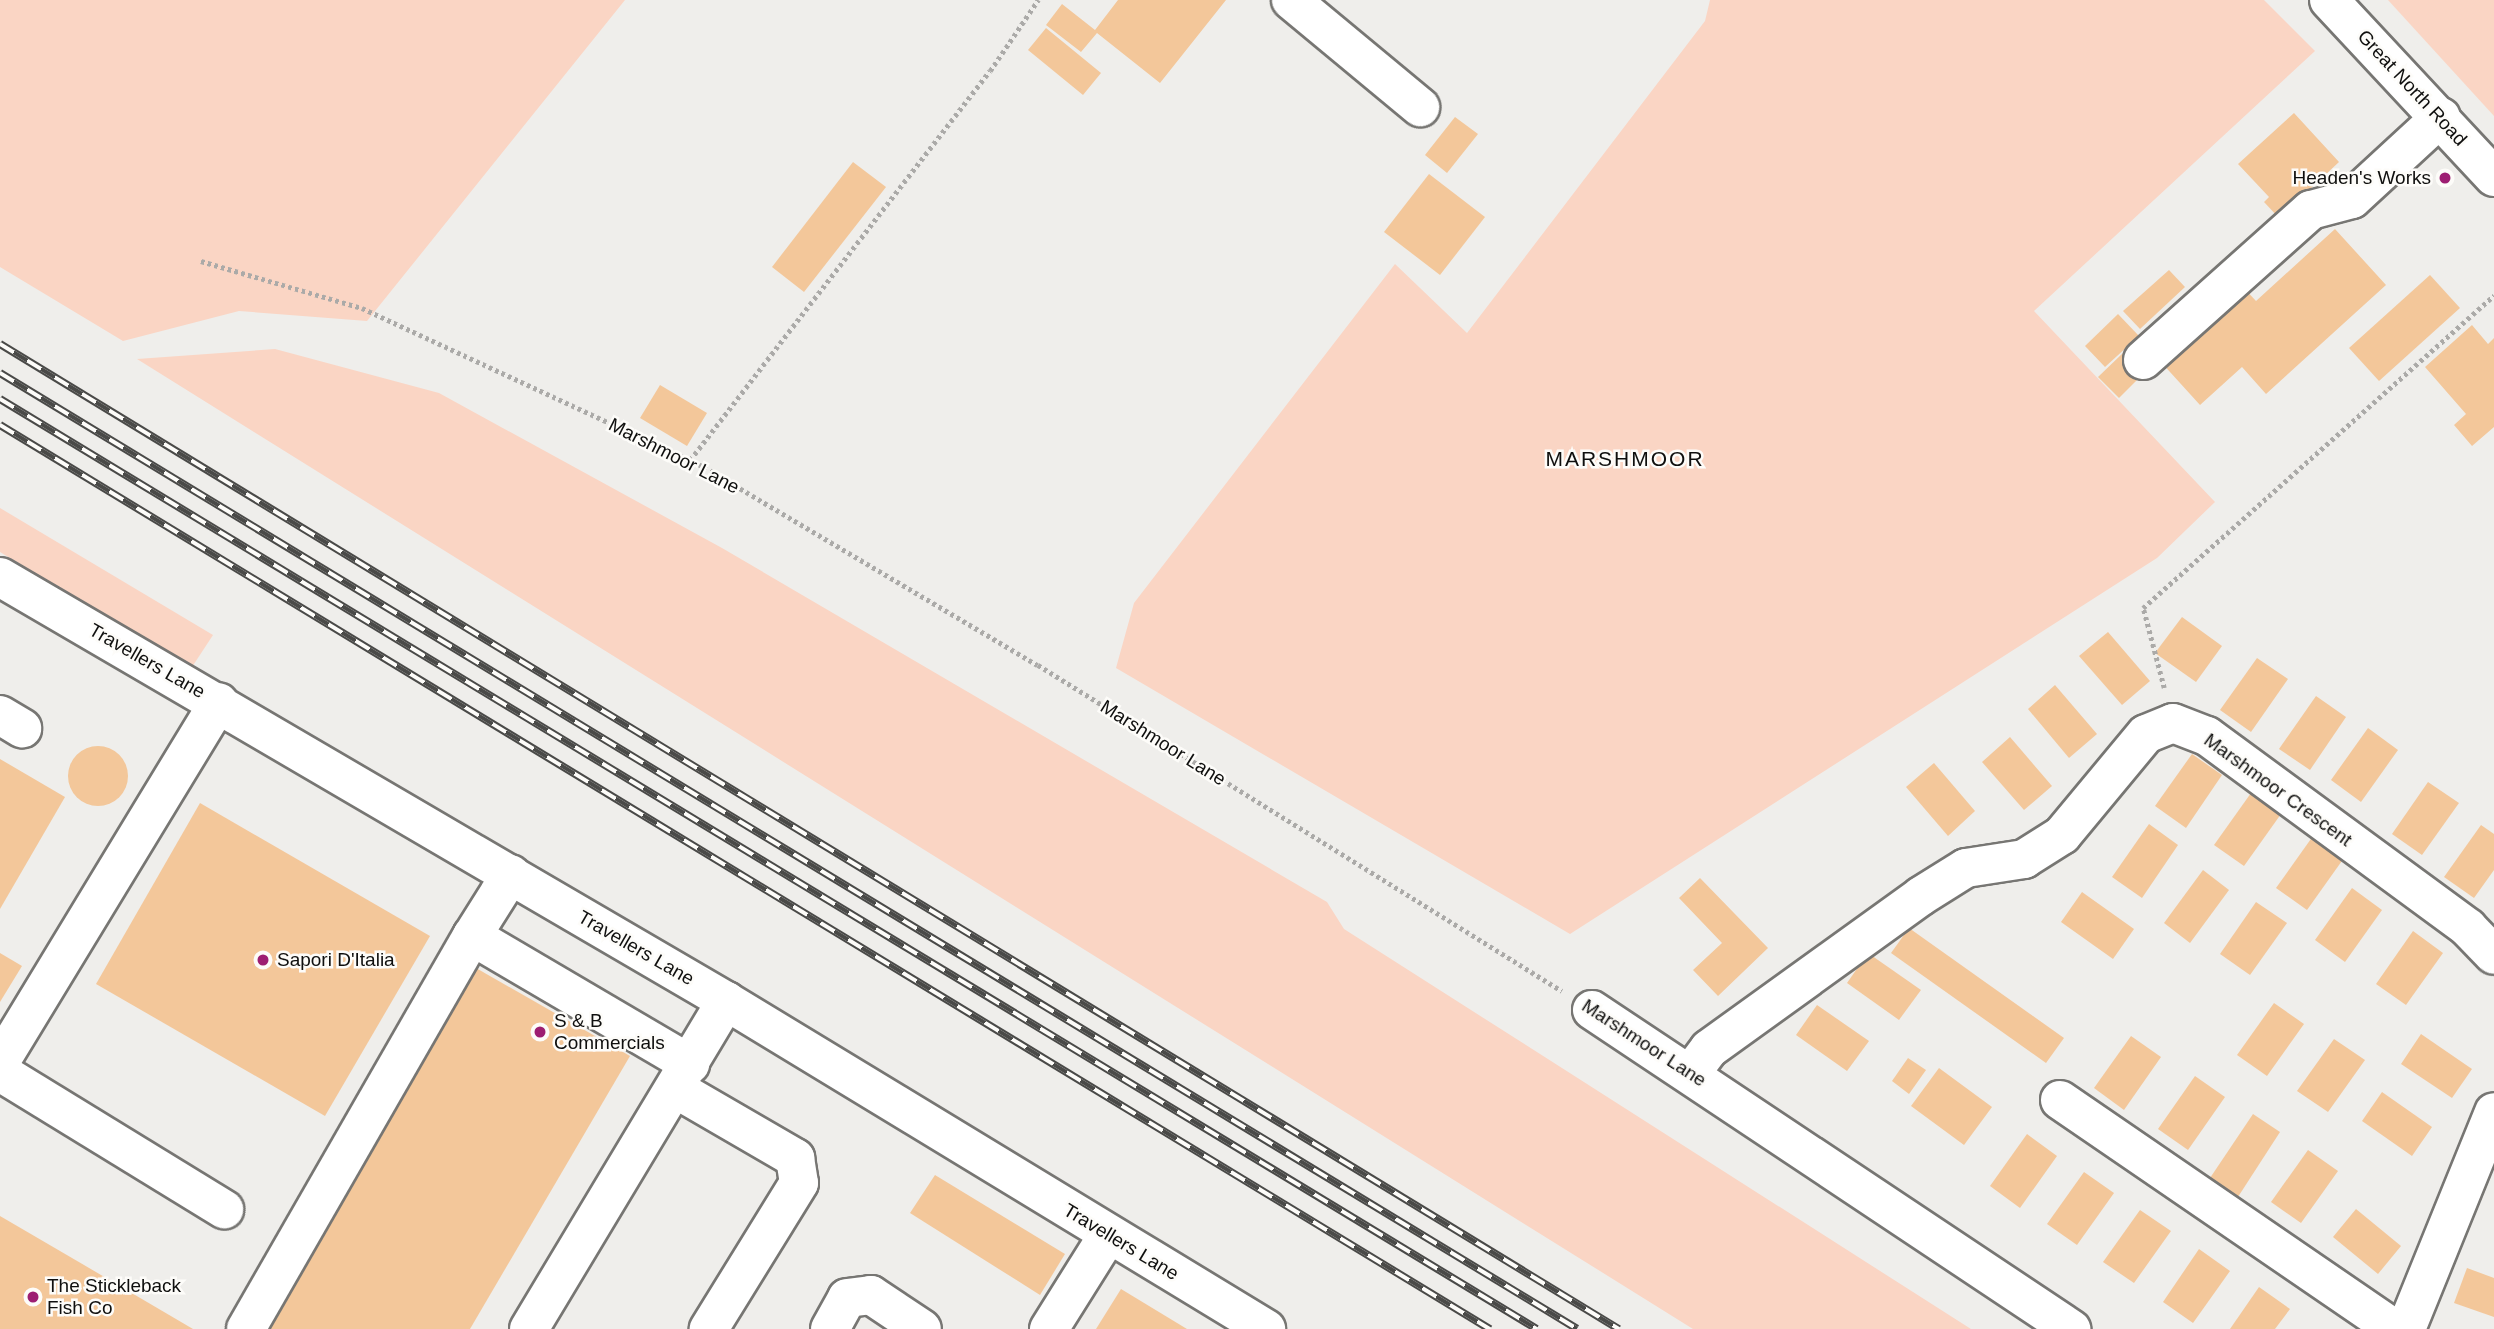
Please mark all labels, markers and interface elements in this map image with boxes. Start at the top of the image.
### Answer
street label: Great North Road [2353,25,2471,151]
place label: Headen's Works [2293,167,2431,189]
marker: Headen's Works [2437,170,2453,186]
street label: Marshmoor Lane [605,413,743,499]
district label: MARSHMOOR [1547,446,1703,472]
street label: Travellers Lane [85,619,209,703]
street label: Marshmoor Lane [1096,695,1230,791]
street label: Marshmoor Crescent [2200,729,2356,851]
street label: Travellers Lane [574,906,698,990]
place label: Sapori D'Italia [277,949,395,971]
marker: Sapori D'Italia [255,952,271,968]
street label: Marshmoor Lane [1578,994,1710,1092]
place label: S & B Commercials [554,1010,665,1054]
marker: S & B Commercials [532,1024,548,1040]
street label: Travellers Lane [1059,1199,1183,1285]
place label: The Stickleback Fish Co [47,1275,181,1319]
marker: The Stickleback Fish Co [25,1289,41,1305]

